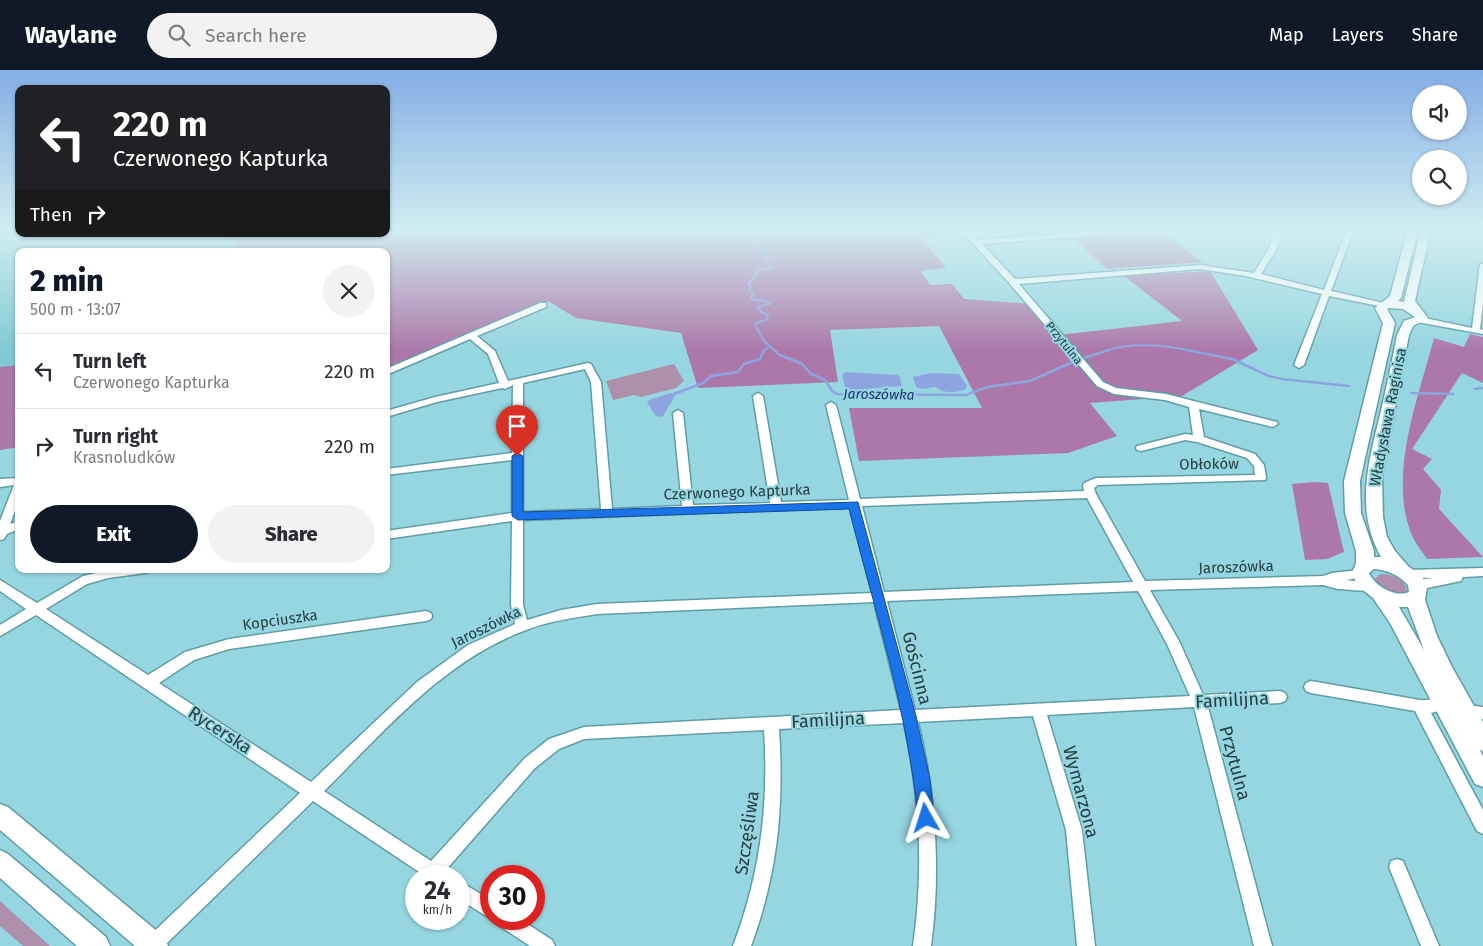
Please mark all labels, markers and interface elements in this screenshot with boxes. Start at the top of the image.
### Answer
search box [147,13,497,58]
text: Waylane [25,21,117,49]
icon: search [165,21,193,49]
text: Search here [205,24,307,47]
text: Map [1269,24,1304,46]
text: Layers [1332,24,1384,46]
text: Share [1412,24,1458,46]
map controls [1412,85,1467,205]
button: sound [1412,85,1467,140]
text: 220 m [113,103,208,145]
icon: left [30,105,95,170]
text: Czerwonego Kapturka [113,145,328,172]
button: search [1412,150,1467,205]
icon: right [82,200,110,228]
text: Then [30,203,72,226]
text: 2 min [30,263,103,299]
button: close [323,265,375,317]
text: 500 m · 13:07 [30,300,121,319]
street label: Przytulna [1043,319,1085,367]
street label: Władysława Raginisa [1366,346,1410,488]
text: Turn left [73,350,147,373]
icon: left [30,357,58,385]
text: 220 m [324,360,375,383]
text: Czerwonego Kapturka [73,373,230,392]
water label: Jaroszówka [842,385,915,404]
pin [496,405,538,456]
icon: arrive [503,412,531,440]
text: Turn right [73,425,158,448]
icon: right [30,432,58,460]
text: 220 m [324,435,375,458]
text: Krasnoludków [73,448,175,467]
street label: Obłoków [1179,454,1239,474]
street label: Czerwonego Kapturka [663,480,811,504]
button: Exit [30,505,198,563]
button: Share [208,505,375,563]
street label: Jaroszówka [1198,557,1274,577]
street label: Jaroszówka [448,602,524,652]
street label: Kopciuszka [241,606,319,634]
street label: Gościnna [897,629,937,707]
street label: Familijna [1195,687,1269,713]
street label: Rycerska [184,701,256,759]
street label: Familijna [791,707,865,733]
street label: Przytulna [1215,723,1255,803]
street label: Wymarzona [1058,744,1104,840]
street label: Szczęśliwa [730,789,764,877]
position arrow [899,791,951,843]
speed limit sign: 30 [480,865,545,930]
text: 24 [424,876,451,906]
text: km/h [423,903,452,917]

